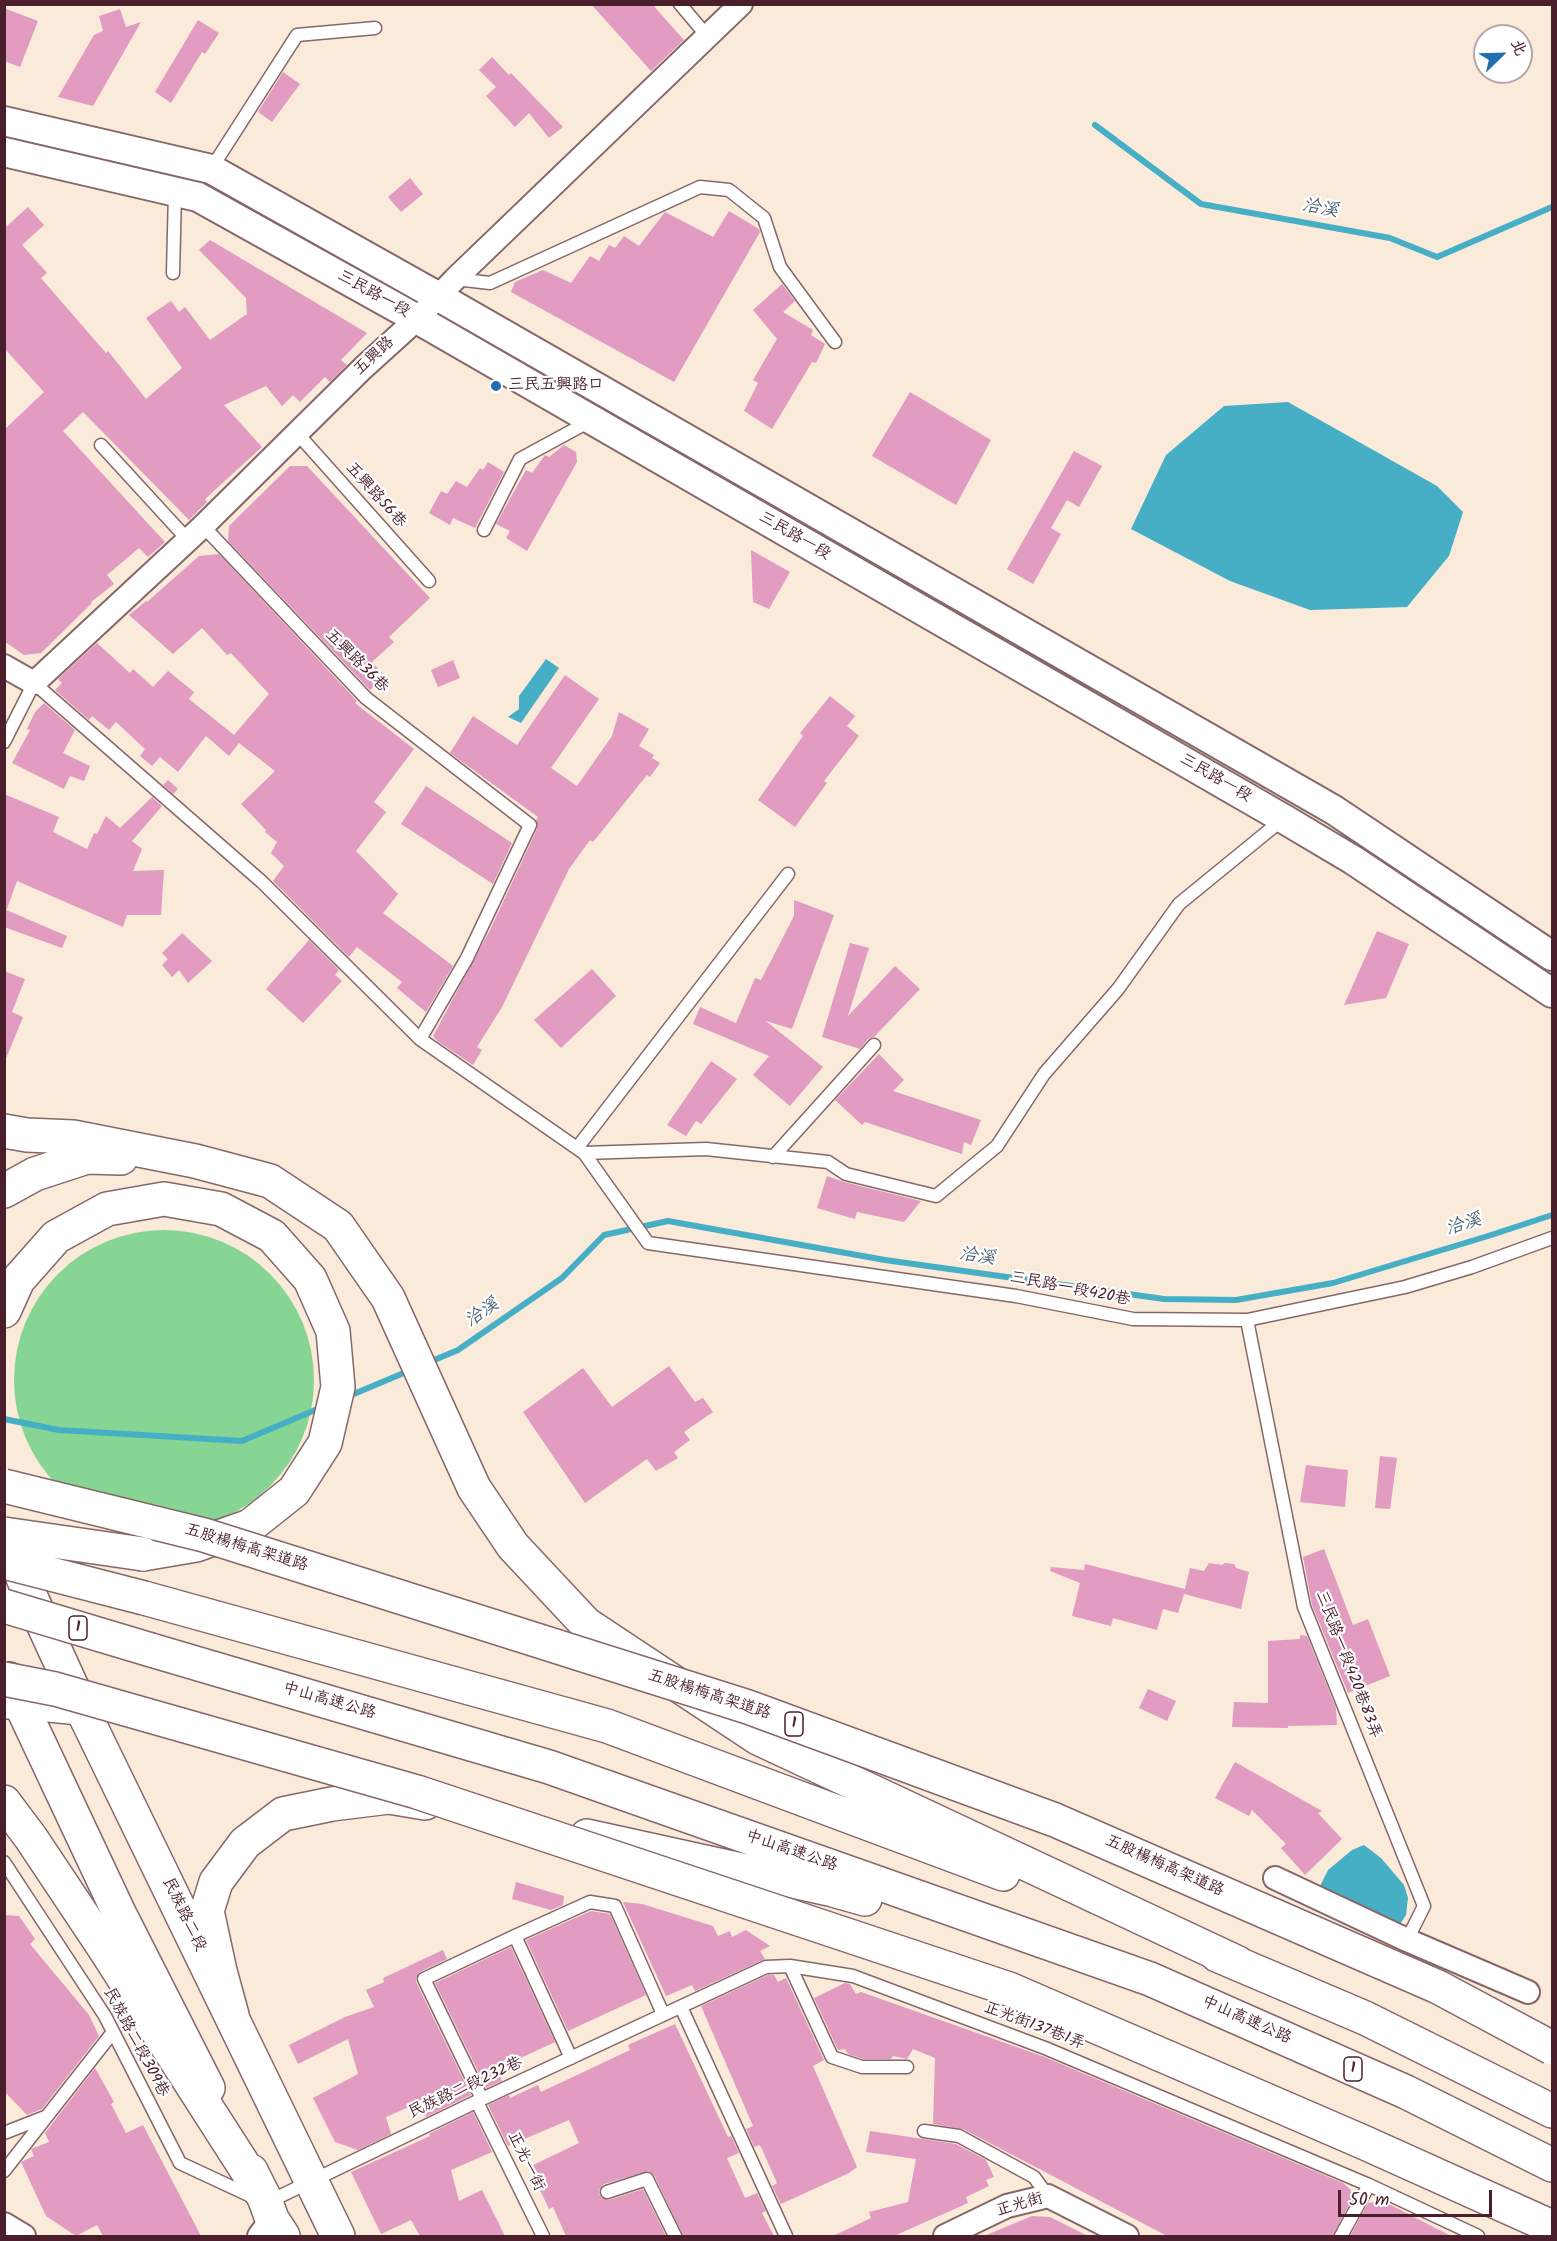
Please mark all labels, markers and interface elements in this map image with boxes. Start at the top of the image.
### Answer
north arrow [1473,24,1533,84]
text: 北 [1504,35,1533,60]
water label: 洽溪 [1300,196,1340,224]
street label: 三民路一段 [333,267,413,323]
street label: 五興路 [351,334,399,380]
place label: 三民五興路口 [508,376,604,396]
marker: 三民五興路口 [489,379,503,393]
street label: 五興路56巷 [341,459,409,533]
street label: 三民路一段 [755,509,833,565]
street label: 五興路36巷 [320,626,392,698]
street label: 三民路一段 [1176,751,1254,807]
water label: 洽溪 [1444,1210,1484,1242]
water label: 洽溪 [958,1245,996,1271]
street label: 三民路一段420巷 [1008,1269,1132,1311]
water label: 洽溪 [462,1295,504,1333]
street label: 五股楊梅高架道路 [182,1521,310,1577]
street label: 三民路一段420巷83弄 [1310,1588,1384,1742]
road number: 1 [69,1616,87,1640]
street label: 五股楊梅高架道路 [645,1667,773,1725]
street label: 中山高速公路 [280,1680,378,1724]
road number: 1 [785,1712,803,1736]
street label: 中山高速公路 [742,1827,840,1877]
street label: 五股楊梅高架道路 [1102,1832,1226,1902]
street label: 民族路二段 [157,1875,209,1955]
street label: 民族路二段309巷 [98,1985,172,2101]
street label: 中山高速公路 [1198,1993,1294,2049]
street label: 正光街137巷1弄 [981,1999,1087,2055]
street label: 民族路二段232巷 [406,2054,526,2124]
road number: 1 [1344,2057,1362,2081]
street label: 正光一街 [502,2129,548,2195]
scale bar [1341,2178,1496,2216]
text: 50 m [1349,2186,1389,2215]
street label: 正光街 [994,2190,1046,2222]

